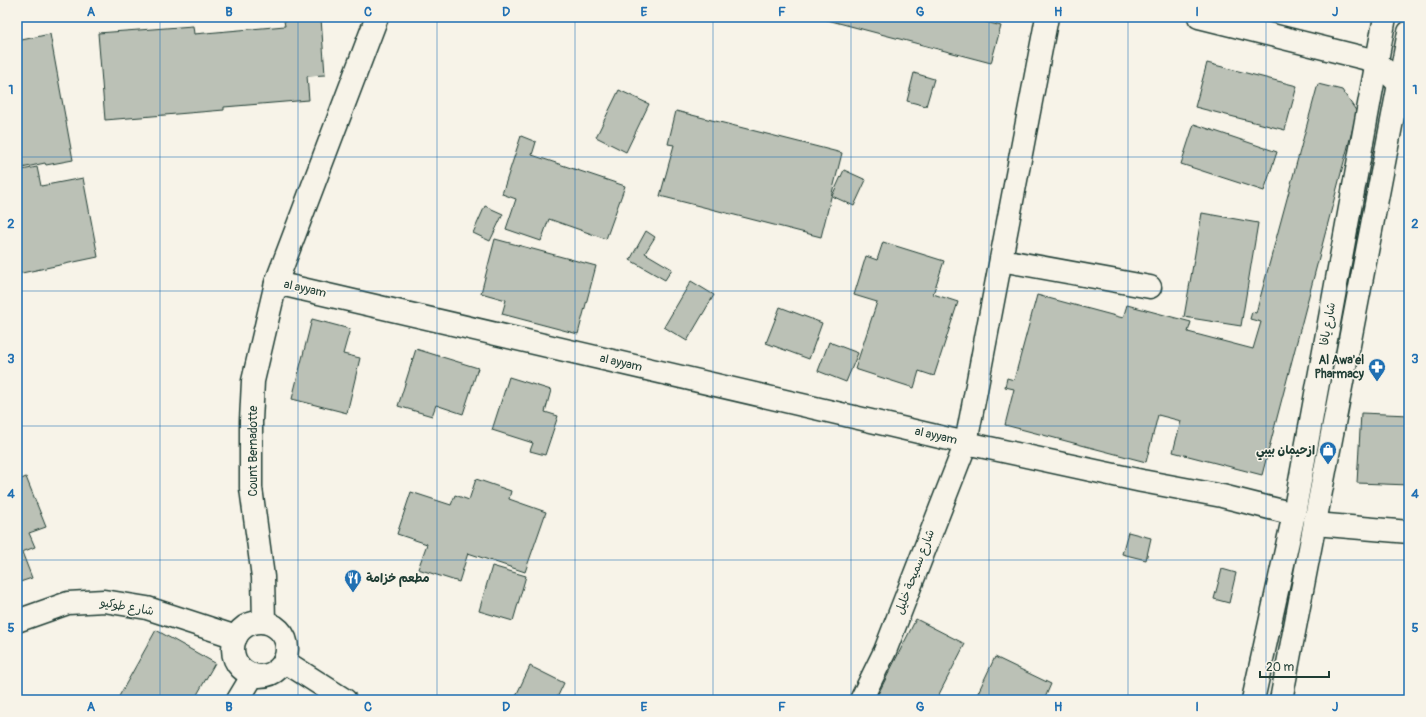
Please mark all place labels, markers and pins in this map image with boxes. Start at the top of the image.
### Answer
place label: Al Awa'el Pharmacy [1314,353,1365,382]
pharmacy icon: Al Awa'el Pharmacy [1367,357,1387,382]
shop icon: ازحيمان بيبي [1318,440,1338,465]
place label: ازحيمان بيبي [1256,443,1315,461]
restaurant icon: مطعم خزامة [343,568,363,593]
place label: مطعم خزامة [366,571,430,587]

